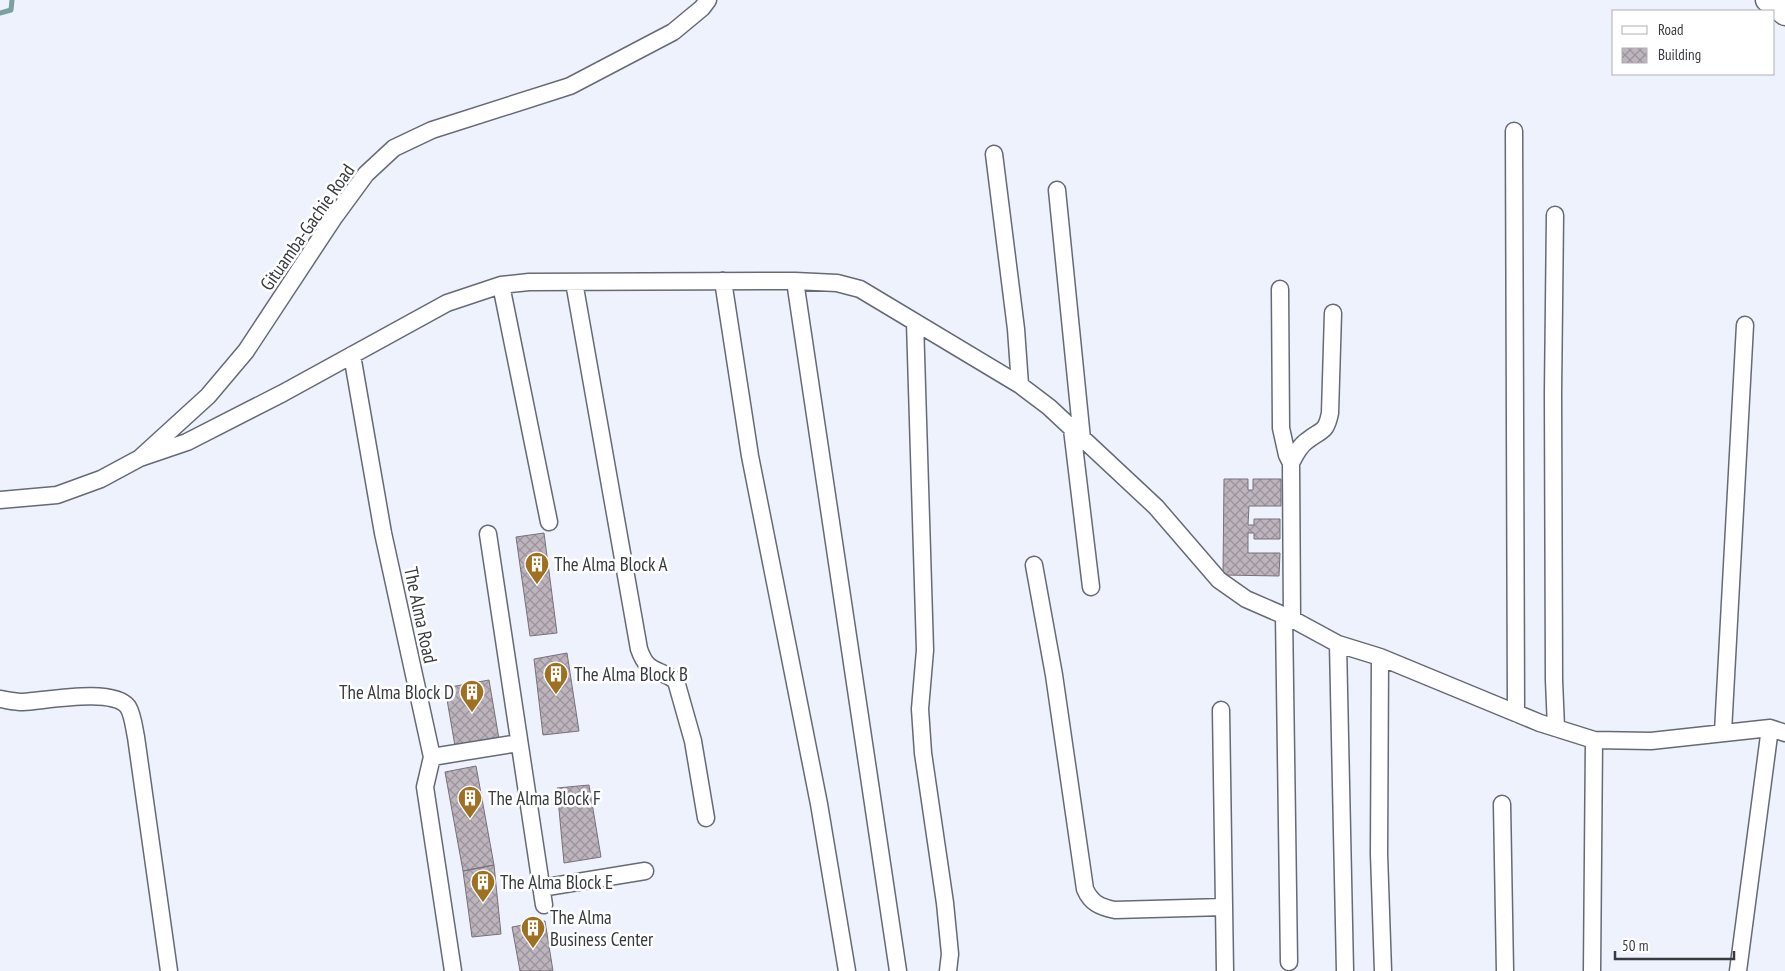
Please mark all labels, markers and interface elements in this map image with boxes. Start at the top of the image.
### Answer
legend [1612,10,1775,75]
text: Road [1658,20,1684,39]
text: Building [1658,45,1701,64]
street label: Gituamba-Gachie Road [255,159,359,295]
building icon: The Alma Block A [524,551,550,585]
place label: The Alma Block A [554,552,667,576]
street label: The Alma Road [399,565,443,665]
building icon: The Alma Block B [543,661,569,695]
place label: The Alma Block B [574,662,688,686]
building icon: The Alma Block D [459,679,485,713]
place label: The Alma Block D [339,680,454,704]
building icon: The Alma Block F [457,785,483,819]
place label: The Alma Block F [488,786,601,810]
building icon: The Alma Block E [470,869,496,903]
place label: The Alma Block E [500,870,613,894]
place label: The Alma Business Center [550,905,654,951]
building icon: The Alma Business Center [520,915,546,949]
scale bar [1615,928,1734,960]
text: 50 m [1622,936,1648,955]

